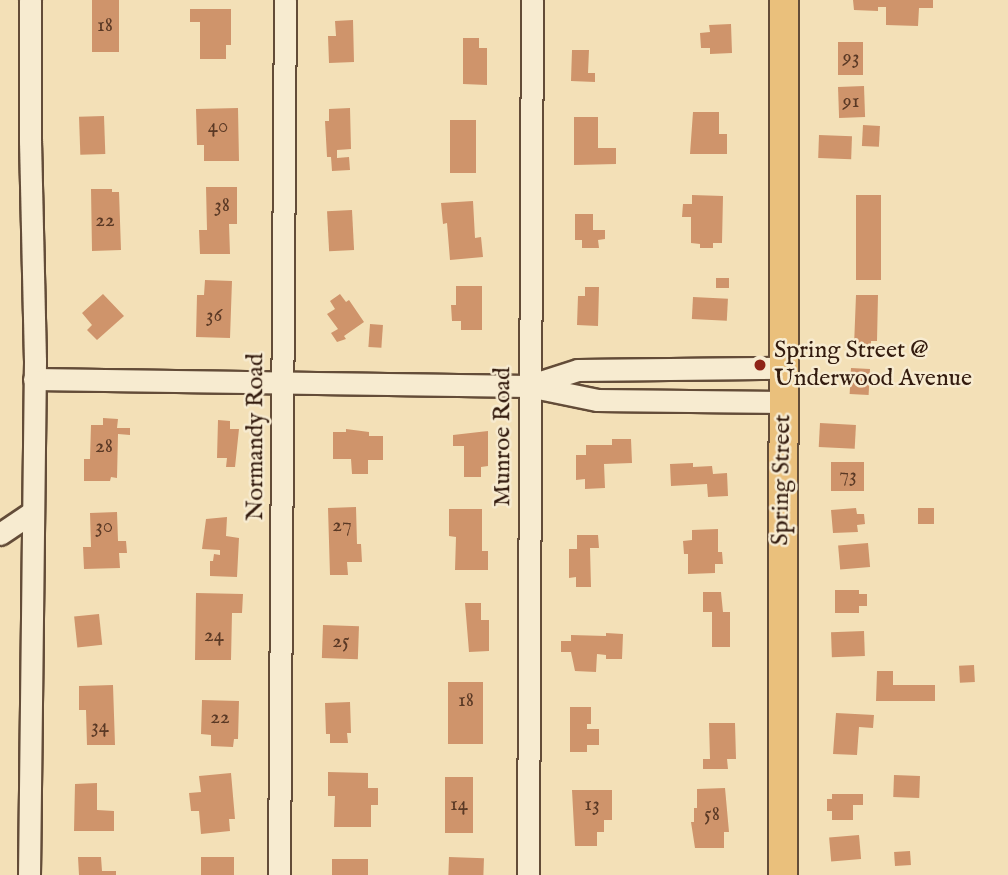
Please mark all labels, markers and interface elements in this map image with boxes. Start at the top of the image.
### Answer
house number: 18 [97,13,113,39]
house number: 93 [842,45,860,71]
house number: 91 [843,89,859,115]
house number: 40 [208,114,228,140]
house number: 38 [214,193,230,219]
house number: 22 [95,208,115,234]
house number: 36 [206,303,222,329]
place label: Spring Street @ Underwood Avenue [774,337,972,393]
street label: Normandy Road [242,353,270,521]
marker: Spring Street @ Underwood Avenue [752,357,768,373]
street label: Munroe Road [489,367,517,507]
street label: Spring Street [766,414,798,546]
house number: 28 [95,434,113,460]
house number: 73 [839,463,857,489]
house number: 27 [332,513,352,539]
house number: 30 [95,514,113,540]
house number: 24 [204,623,224,649]
house number: 25 [332,629,350,655]
house number: 18 [458,688,474,714]
house number: 22 [210,705,230,731]
house number: 34 [91,714,109,740]
house number: 14 [450,792,468,818]
house number: 13 [584,792,600,818]
house number: 58 [704,802,720,828]

